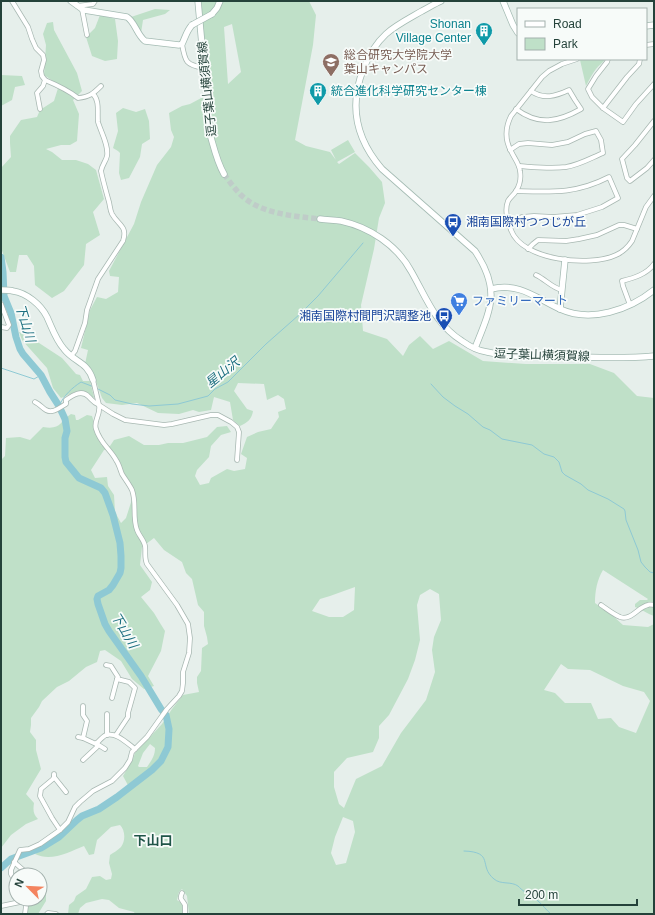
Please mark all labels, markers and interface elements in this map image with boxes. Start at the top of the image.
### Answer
legend [517,8,647,60]
place label: Shonan Village Center [396,17,471,45]
text: Road [553,17,582,31]
building icon: Shonan Village Center [474,21,494,46]
text: Park [553,37,579,51]
street label: 逗子葉山横須賀線 [195,41,219,137]
place label: 総合研究大学院大学 葉山キャンパス [344,48,452,76]
school or university icon: 総合研究大学院大学 葉山キャンパス [321,52,341,77]
building icon: 統合進化科学研究センター棟 [308,81,328,106]
place label: 統合進化科学研究センター棟 [331,84,487,98]
bus stop icon: 湘南国際村つつじが丘 [443,212,463,237]
place label: 湘南国際村つつじが丘 [466,215,586,229]
supermarket icon: ファミリーマート [449,291,469,316]
place label: ファミリーマート [472,294,568,308]
water label: 下山川 [13,302,39,346]
bus stop icon: 湘南国際村間門沢調整池 [434,306,454,331]
place label: 湘南国際村間門沢調整池 [299,309,431,323]
street label: 逗子葉山横須賀線 [494,346,590,364]
water label: 星山沢 [202,353,244,390]
water label: 下山川 [108,610,142,653]
district label: 下山口 [133,833,173,848]
north arrow [8,867,48,907]
text: N [12,877,26,889]
scale bar [519,881,637,907]
text: 200 m [525,888,558,902]

